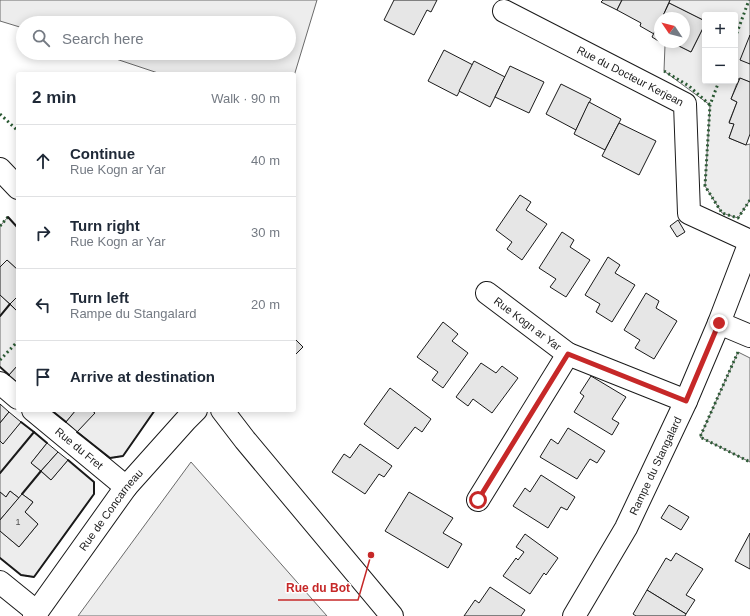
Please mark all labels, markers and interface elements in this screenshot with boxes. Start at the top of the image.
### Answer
north arrow [654,12,690,48]
map controls [702,12,738,84]
button: + [702,12,738,48]
search box [16,16,296,60]
icon: search [30,27,52,49]
text: Search here [62,30,144,47]
street label: Rue du Docteur Kerjean [575,44,686,108]
button: − [702,48,738,84]
text: 2 min [32,88,76,107]
text: Walk · 90 m [211,91,280,106]
text: Continue [70,145,135,162]
icon: ahead [32,150,54,172]
text: 40 m [251,153,280,168]
text: Rue Kogn ar Yar [70,162,166,177]
text: Turn right [70,217,140,234]
icon: right [32,222,54,244]
text: 30 m [251,225,280,240]
text: Rue Kogn ar Yar [70,234,166,249]
text: Turn left [70,289,129,306]
icon: left [32,294,54,316]
street label: Rue Kogn ar Yar [492,295,564,353]
text: 20 m [251,297,280,312]
text: Rampe du Stangalard [70,306,196,321]
route end [710,314,728,332]
icon: arrive [32,366,54,388]
text: Arrive at destination [70,368,215,385]
street label: Rampe du Stangalard [627,415,684,517]
street label: Rue du Fret [53,425,105,471]
street label: Rue de Concarneau [77,467,145,553]
route start [469,491,487,509]
house number: 1 [15,517,21,527]
callout: Rue du Bot [278,576,358,600]
text: Rue du Bot [286,581,350,595]

